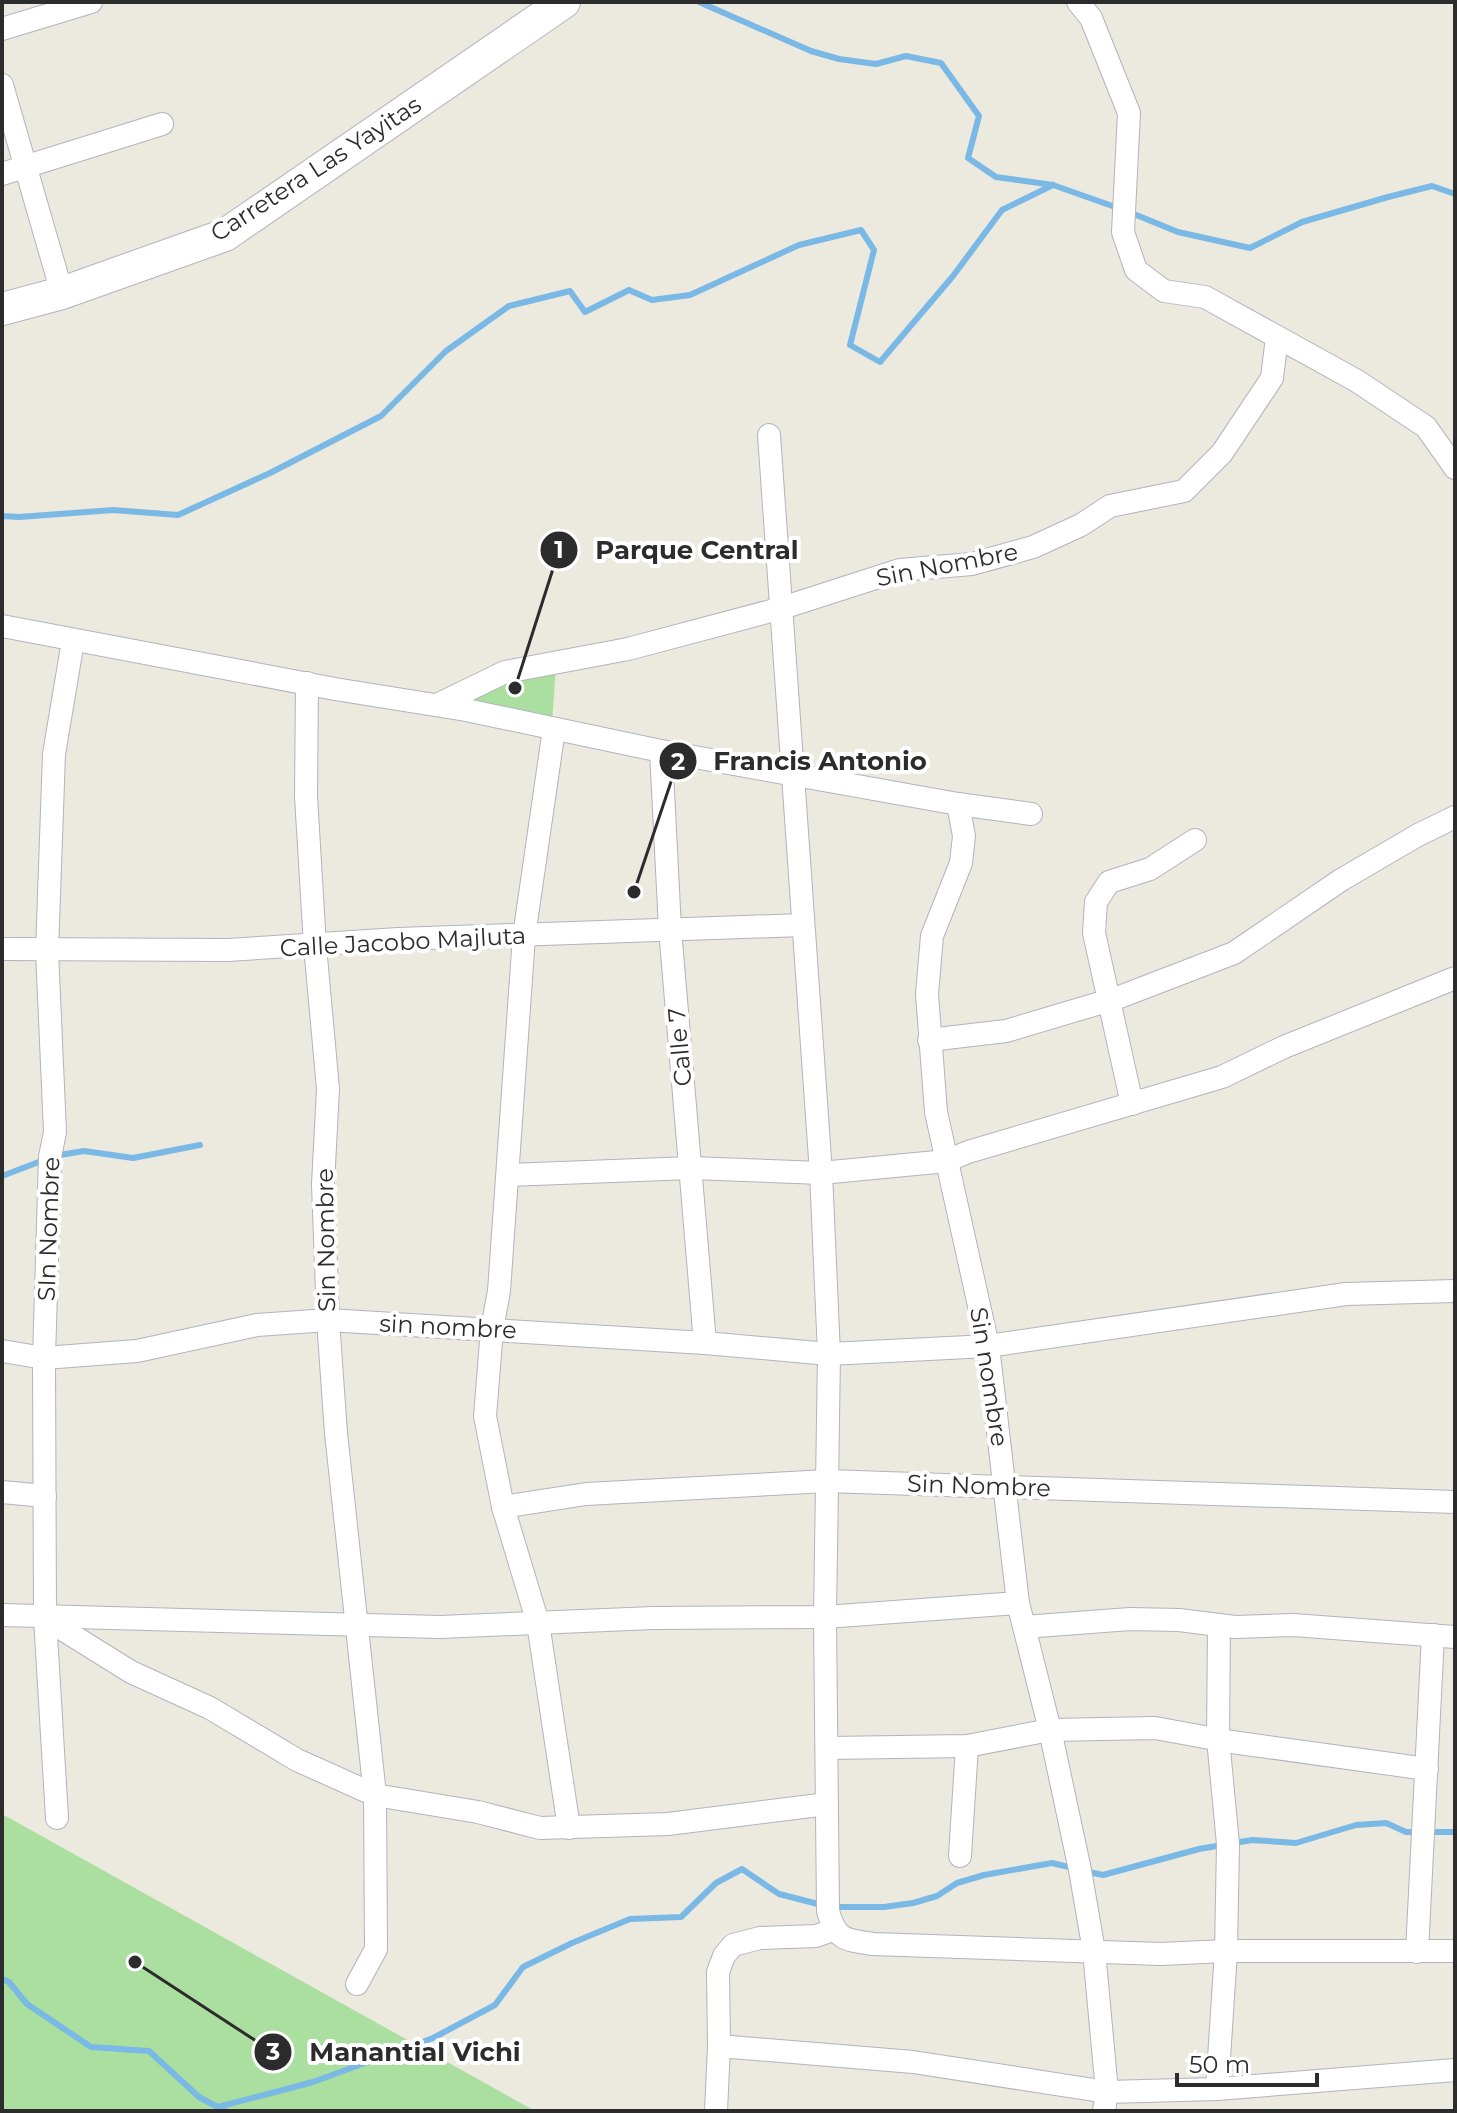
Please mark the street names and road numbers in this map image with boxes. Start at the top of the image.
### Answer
street label: Carretera Las Yayitas [205,90,426,248]
street label: Sin Nombre [874,537,1020,592]
street label: Calle Jacobo Majluta [279,921,527,962]
street label: Calle 7 [662,1007,697,1088]
street label: SIn Nombre [31,1156,66,1302]
street label: Sin Nombre [310,1168,341,1312]
street label: Sin nombre [964,1305,1015,1449]
street label: sin nombre [379,1308,517,1345]
street label: Sin Nombre [907,1468,1051,1503]

